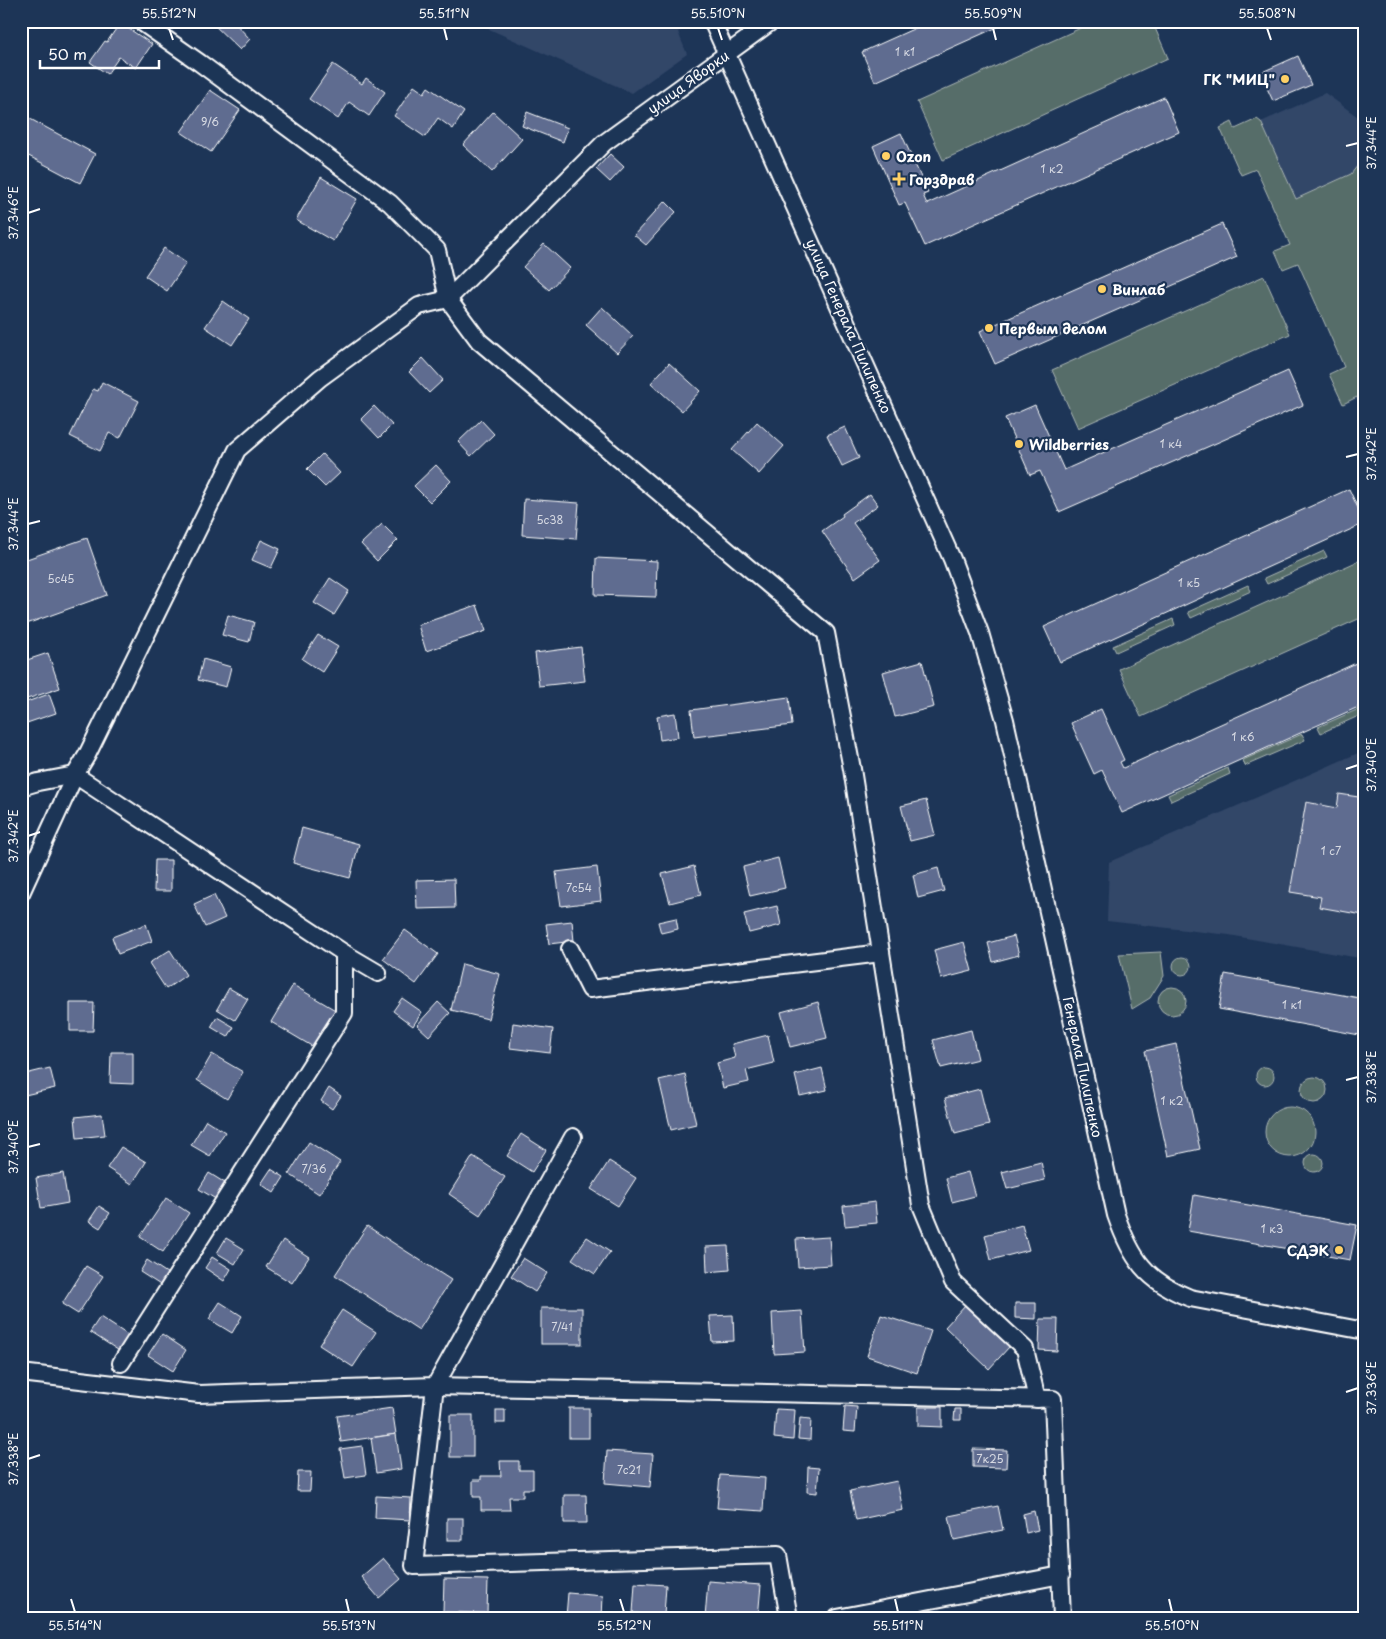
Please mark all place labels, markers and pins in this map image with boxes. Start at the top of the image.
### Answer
place label: ГК "МИЦ" [1203,69,1275,90]
marker: ГК "МИЦ" [1279,73,1291,85]
place label: Ozon [896,146,931,167]
marker: Ozon [880,150,892,162]
place label: Горздрав [909,169,974,190]
marker: Горздрав [893,173,905,185]
place label: Винлаб [1112,279,1166,300]
marker: Винлаб [1096,283,1108,295]
place label: Первым делом [999,318,1107,339]
marker: Первым делом [983,322,995,334]
place label: Wildberries [1029,434,1109,455]
marker: Wildberries [1013,438,1025,450]
place label: СДЭК [1287,1240,1330,1261]
marker: СДЭК [1333,1244,1345,1256]

